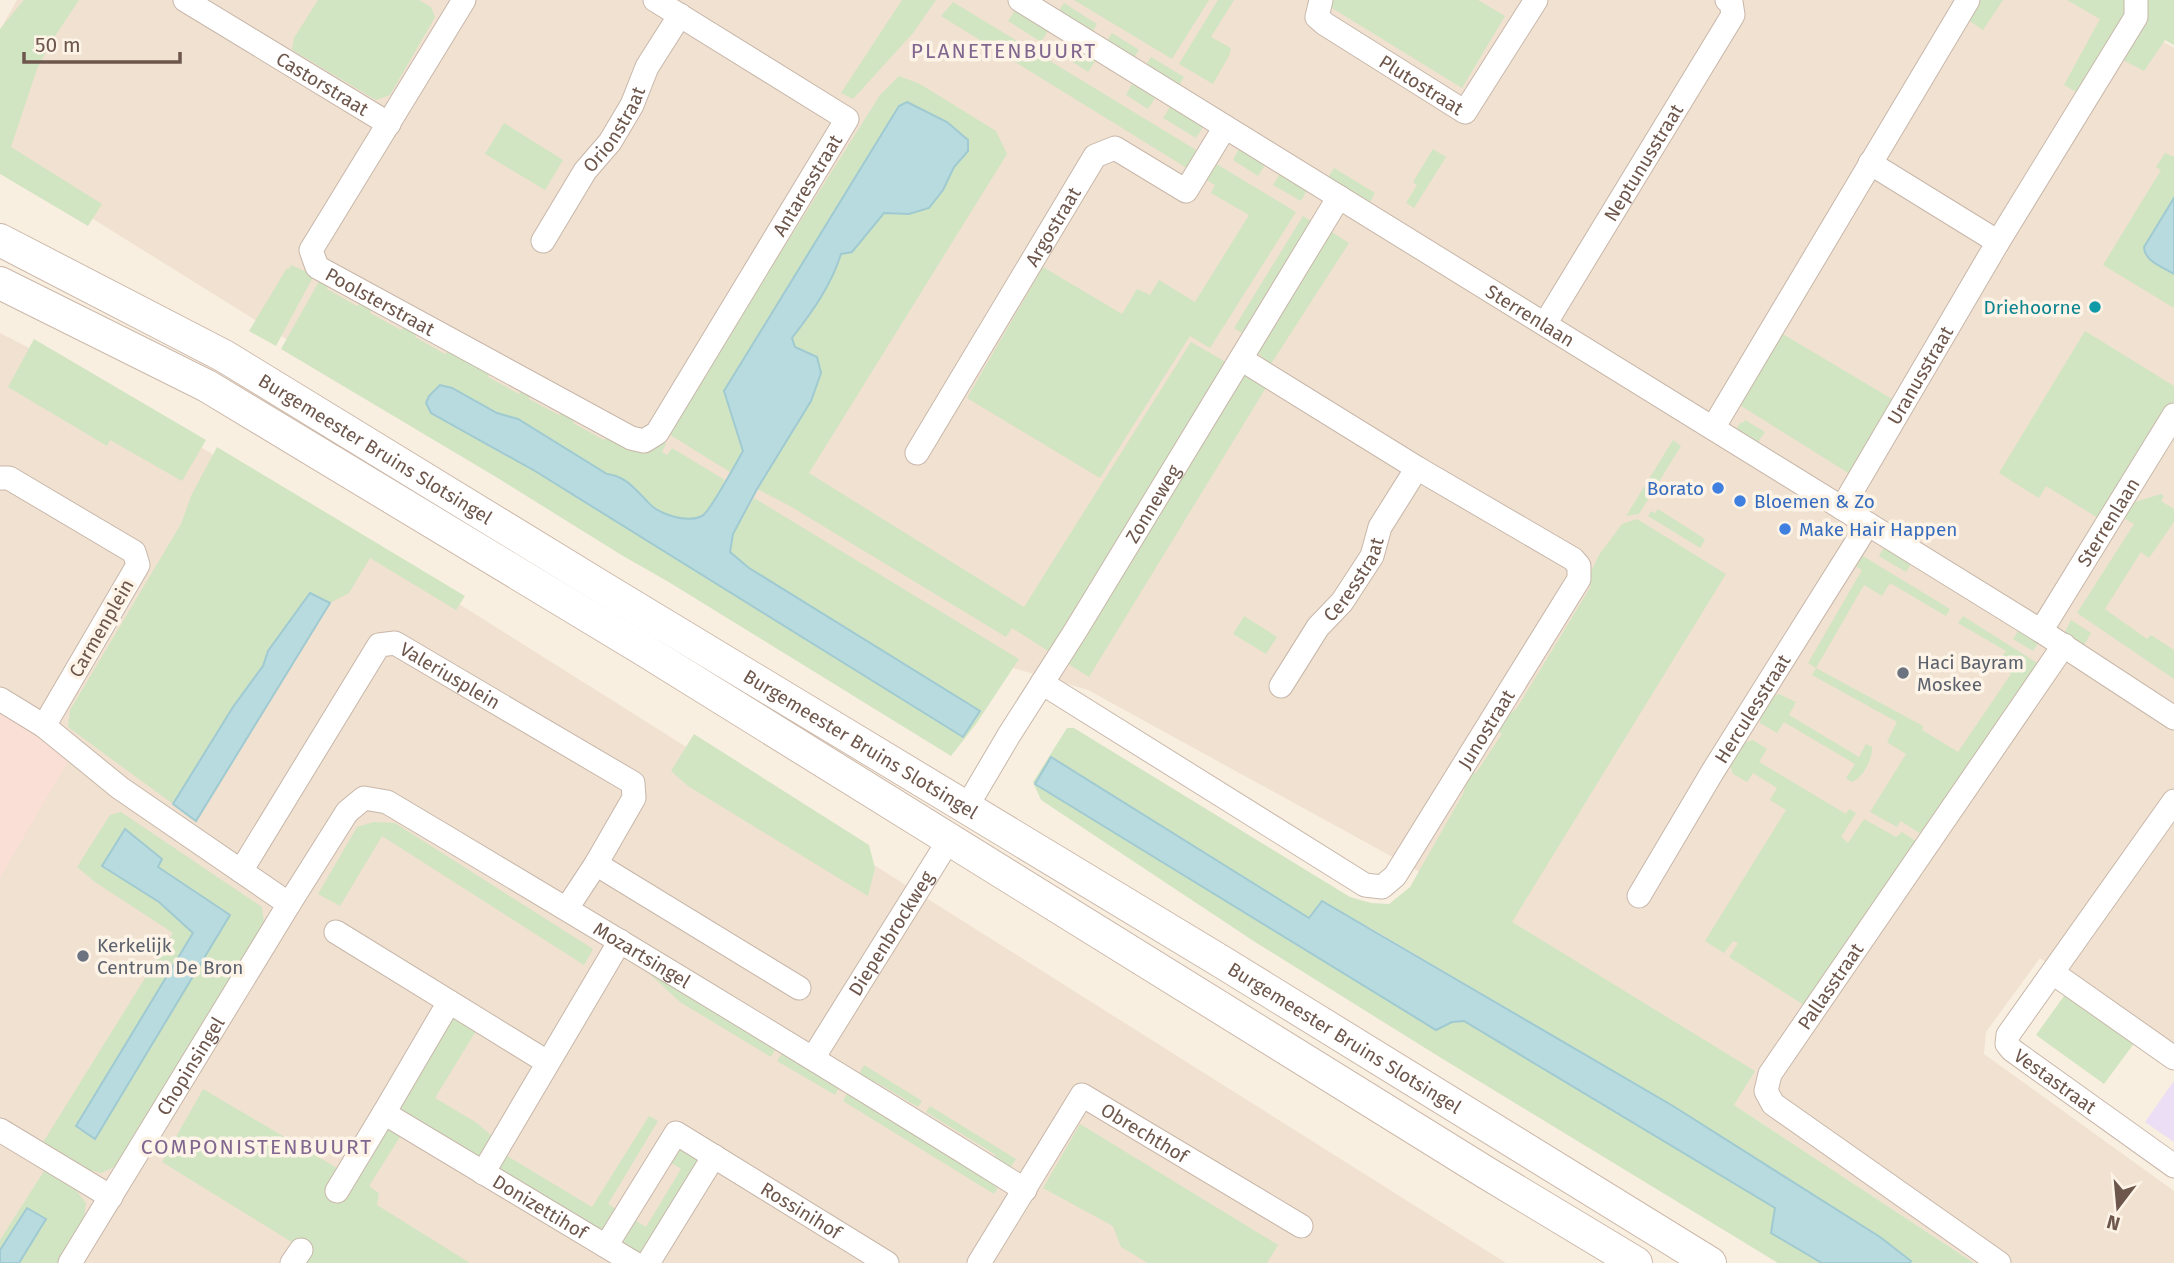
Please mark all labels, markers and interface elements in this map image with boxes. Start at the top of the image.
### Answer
scale bar [24,21,180,65]
text: 50 m [35,32,81,58]
district label: PLANETENBUURT [911,38,1097,64]
street label: Castorstraat [272,47,373,121]
street label: Plutostraat [1375,50,1468,120]
street label: Orionstraat [578,83,650,177]
street label: Neptunusstraat [1599,100,1688,226]
street label: Antaresstraat [768,130,847,240]
street label: Argostraat [1021,183,1086,271]
street label: Poolsterstraat [321,263,439,341]
street label: Sterrenlaan [1481,280,1579,352]
place label: Driehoorne [1984,296,2081,319]
marker: Driehoorne [2087,299,2103,315]
street label: Uranusstraat [1883,322,1958,429]
street label: Burgemeester Bruins Slotsingel [254,369,497,530]
street label: Zonneweg [1121,461,1186,547]
street label: Sterrenlaan [2072,474,2145,571]
place label: Borato [1647,477,1704,500]
marker: Borato [1710,480,1726,496]
place label: Bloemen & Zo [1754,490,1875,513]
marker: Bloemen & Zo [1732,493,1748,509]
place label: Make Hair Happen [1799,518,1957,541]
marker: Make Hair Happen [1777,521,1793,537]
street label: Ceresstraat [1319,535,1389,627]
street label: Carmenplein [64,575,139,681]
street label: Valeriusplein [396,638,504,714]
street label: Herculesstraat [1710,650,1795,768]
place label: Haci Bayram Moskee [1917,651,2024,696]
street label: Burgemeester Bruins Slotsingel [739,665,983,824]
marker: Haci Bayram Moskee [1895,665,1911,681]
street label: Junostraat [1453,685,1520,773]
street label: Diepenbrockweg [844,867,939,1000]
street label: Mozartsingel [589,917,695,994]
place label: Kerkelijk Centrum De Bron [97,934,244,979]
street label: Pallasstraat [1793,939,1868,1034]
marker: Kerkelijk Centrum De Bron [75,948,91,964]
street label: Burgemeester Bruins Slotsingel [1224,957,1466,1119]
street label: Chopinsingel [152,1012,230,1120]
street label: Vestastraat [2009,1044,2101,1119]
street label: Obrechthof [1097,1098,1193,1169]
district label: COMPONISTENBUURT [141,1134,373,1160]
street label: Donizettihof [488,1170,593,1245]
north arrow [2083,1172,2153,1242]
street label: Rossinihof [756,1177,847,1245]
text: N [2104,1210,2123,1236]

